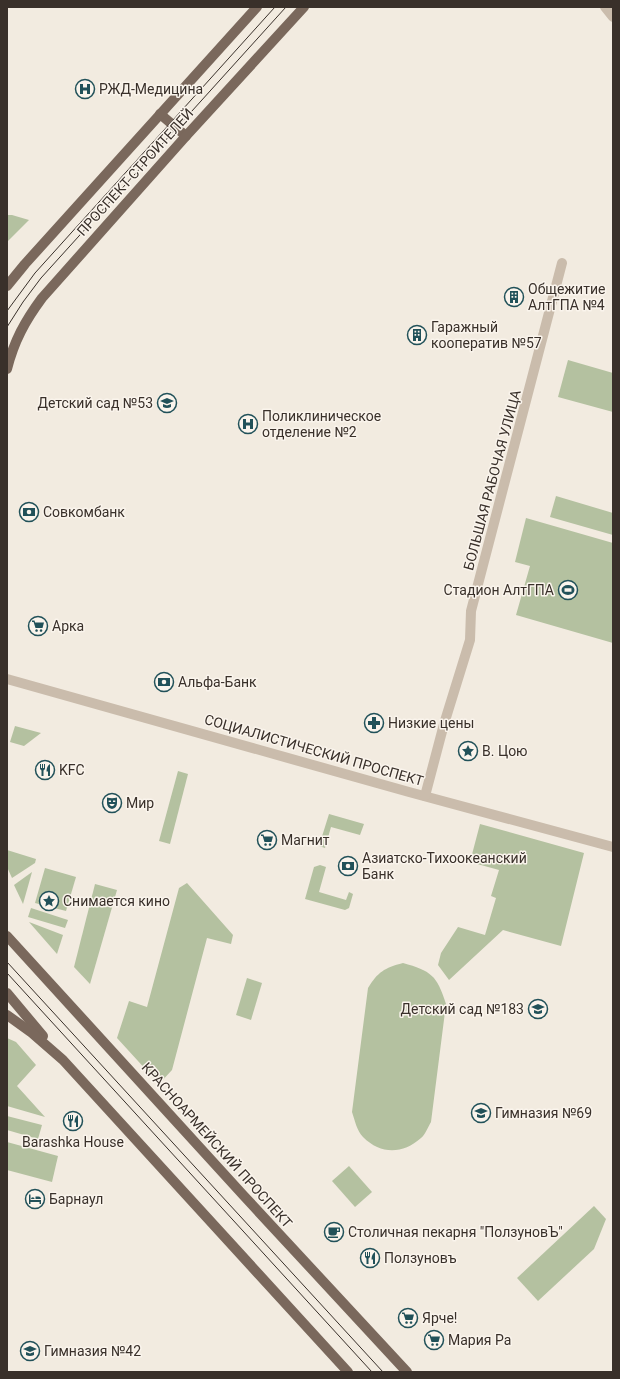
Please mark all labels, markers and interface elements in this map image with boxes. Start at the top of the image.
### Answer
hospital icon: РЖД-Медицина [74,78,96,100]
place label: РЖД-Медицина [99,81,203,97]
street label: ПРОСПЕКТ СТРОИТЕЛЕЙ [74,105,196,239]
place label: Общежитие АлтГПА №4 [528,281,605,313]
building icon: Общежитие АлтГПА №4 [503,286,525,308]
place label: Гаражный кооператив №57 [431,319,542,351]
building icon: Гаражный кооператив №57 [406,324,428,346]
street label: БОЛЬШАЯ РАБОЧАЯ УЛИЦА [460,388,524,572]
school or university icon: Детский сад №53 [156,392,178,414]
place label: Детский сад №53 [37,395,153,411]
place label: Поликлиническое отделение №2 [262,408,381,440]
hospital icon: Поликлиническое отделение №2 [237,413,259,435]
bank icon: Совкомбанк [18,501,40,523]
place label: Совкомбанк [43,504,125,520]
sports icon: Стадион АлтГПА [557,579,579,601]
place label: Стадион АлтГПА [444,582,554,598]
supermarket icon: Арка [27,615,49,637]
place label: Арка [52,618,84,634]
bank icon: Альфа-Банк [153,671,175,693]
place label: Альфа-Банк [178,674,257,690]
street label: СОЦИАЛИСТИЧЕСКИЙ ПРОСПЕКТ [203,711,426,789]
pharmacy icon: Низкие цены [363,712,385,734]
place label: Низкие цены [388,715,474,731]
place icon: В. Цою [457,740,479,762]
place label: В. Цою [482,743,528,759]
restaurant icon: KFC [34,759,56,781]
place label: KFC [59,762,85,778]
theatre icon: Мир [101,792,123,814]
place label: Мир [126,795,154,811]
supermarket icon: Магнит [256,829,278,851]
place label: Магнит [281,832,330,848]
place label: Азиатско-Тихоокеанский Банк [362,850,527,882]
bank icon: Азиатско-Тихоокеанский Банк [337,855,359,877]
place icon: Снимается кино [38,890,60,912]
place label: Снимается кино [63,893,170,909]
school or university icon: Детский сад №183 [527,998,549,1020]
place label: Детский сад №183 [401,1001,524,1017]
street label: КРАСНОАРМЕЙСКИЙ ПРОСПЕКТ [138,1059,296,1231]
school or university icon: Гимназия №69 [470,1102,492,1124]
place label: Гимназия №69 [495,1105,592,1121]
restaurant icon: Barashka House [62,1110,84,1132]
place label: Barashka House [22,1134,124,1150]
hotel icon: Барнаул [24,1188,46,1210]
place label: Барнаул [49,1191,103,1207]
cafe icon: Столичная пекарня "ПолзуновЪ" [323,1221,345,1243]
place label: Столичная пекарня "ПолзуновЪ" [348,1224,563,1240]
restaurant icon: Ползуновъ [359,1247,381,1269]
place label: Ползуновъ [384,1250,457,1266]
supermarket icon: Ярче! [397,1307,419,1329]
place label: Ярче! [422,1310,457,1326]
supermarket icon: Мария Ра [423,1329,445,1351]
place label: Мария Ра [448,1332,511,1348]
school or university icon: Гимназия №42 [19,1340,41,1362]
place label: Гимназия №42 [44,1343,141,1359]

